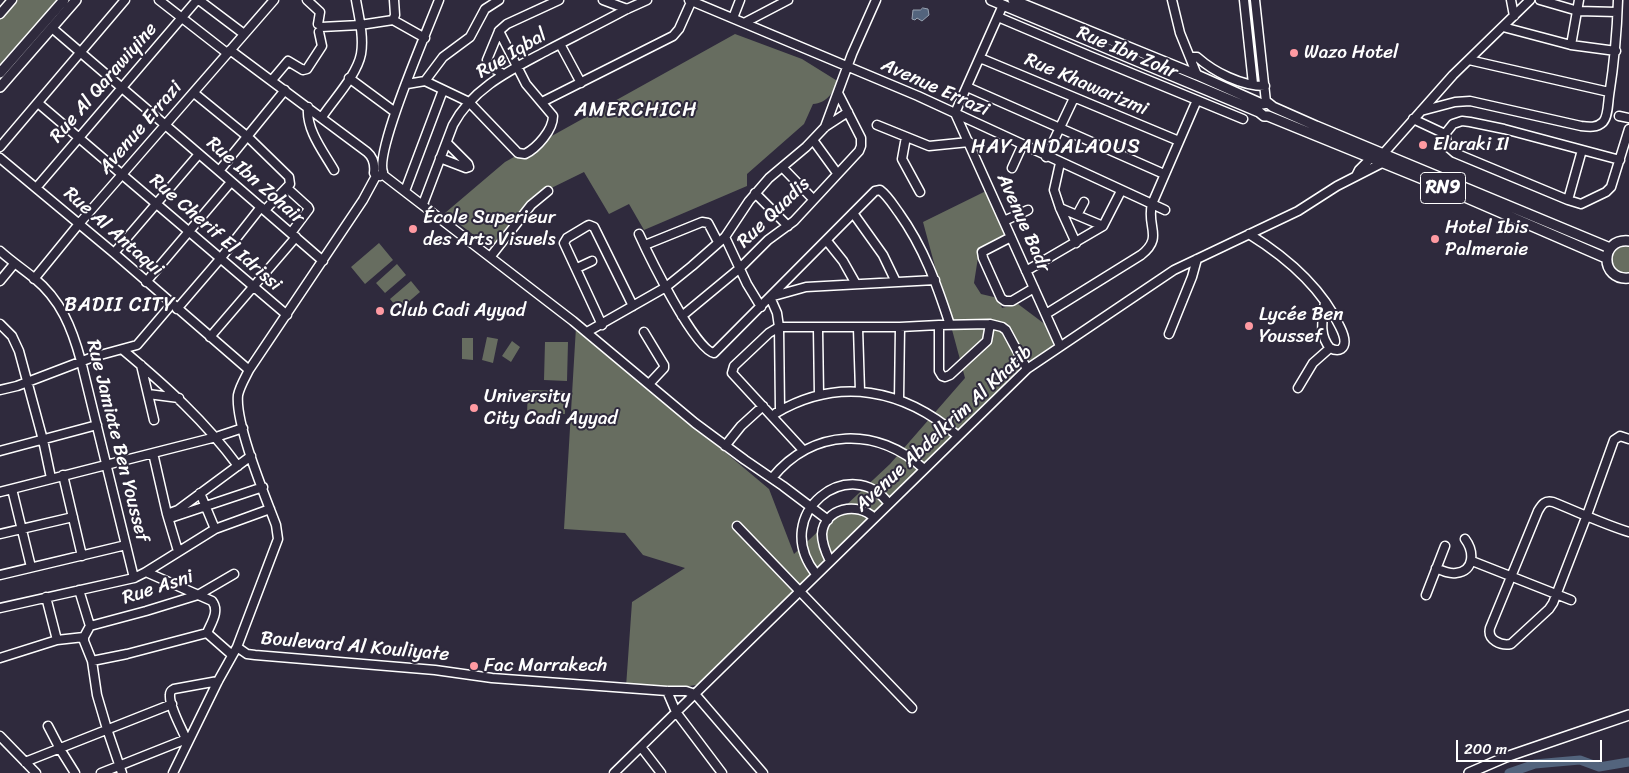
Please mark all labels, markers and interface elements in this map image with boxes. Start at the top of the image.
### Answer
street label: Rue Al Qarawiyine [46,18,162,148]
street label: Rue Ibn Zohr [1073,22,1181,84]
street label: Rue Iqbal [473,24,551,84]
place label: Wazo Hotel [1304,42,1398,64]
marker: Wazo Hotel [1288,47,1300,59]
street label: Rue Khawarizmi [1021,49,1151,121]
street label: Avenue Errazi [878,54,992,122]
street label: Avenue Errazi [95,77,187,179]
district label: AMERCHICH [575,99,697,123]
street label: Rue Ibn Zohair [201,132,309,230]
place label: Elaraki II [1433,134,1509,156]
district label: HAY ANDALAOUS [970,136,1142,160]
marker: Elaraki II [1417,139,1429,151]
street label: Rue Cherif El Idrissi [144,169,286,297]
street label: Avenue Badr [991,170,1055,276]
road number: RN9 [1420,172,1466,204]
street label: Rue Quadis [733,173,815,253]
street label: Rue Al Antaqui [59,183,167,281]
place label: École Superieur des Arts Visuels [423,207,556,251]
place label: Hotel Ibis Palmeraie [1445,217,1528,261]
marker: École Superieur des Arts Visuels [407,223,419,235]
marker: Hotel Ibis Palmeraie [1429,233,1441,245]
district label: BADII CITY [65,294,175,318]
place label: Club Cadi Ayyad [390,300,526,322]
place label: Lycée Ben Youssef [1259,304,1344,348]
marker: Club Cadi Ayyad [374,305,386,317]
marker: Lycée Ben Youssef [1243,320,1255,332]
street label: Rue Jamiate Ben Youssef [81,338,153,544]
street label: Avenue Abdelkrim Al Khatib [851,341,1037,517]
place label: University City Cadi Ayyad [484,386,618,430]
marker: University City Cadi Ayyad [468,402,480,414]
street label: Rue Asni [120,566,196,610]
street label: Boulevard Al Kouliyate [260,627,450,667]
place label: Fac Marrakech [484,655,607,677]
marker: Fac Marrakech [468,660,480,672]
scale bar [1459,730,1605,762]
text: 200 m [1464,736,1507,762]

